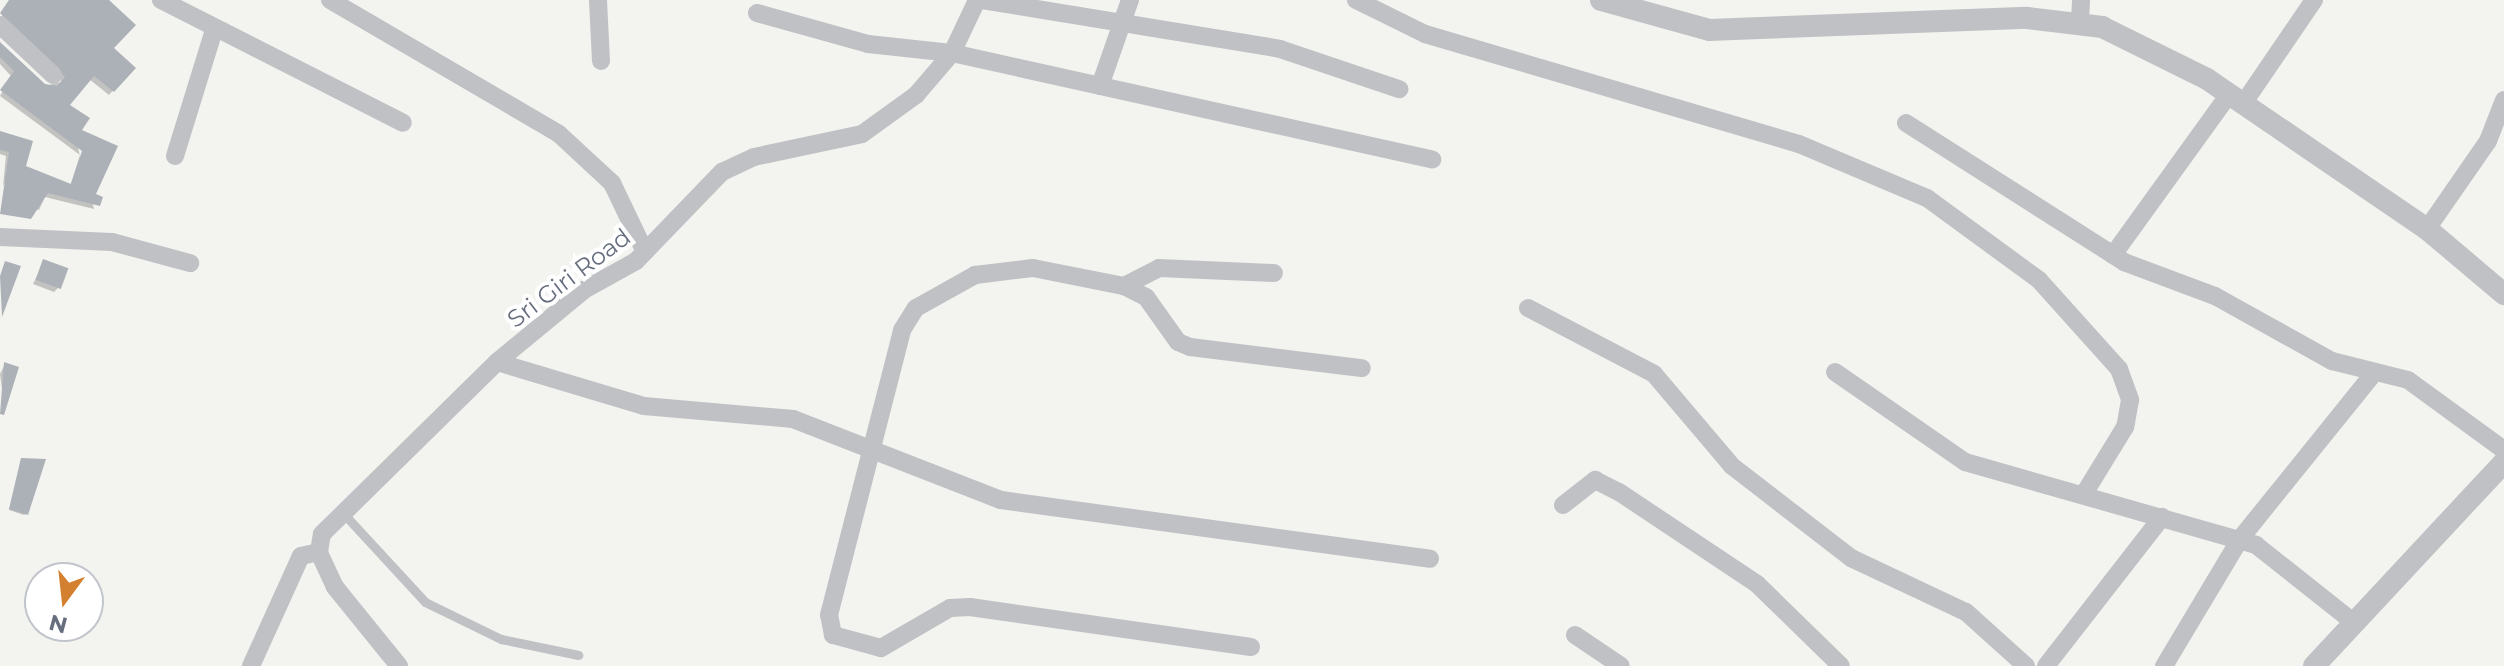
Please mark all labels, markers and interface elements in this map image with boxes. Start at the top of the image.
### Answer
street label: Sri Giri Road [502,222,636,334]
north arrow [24,562,104,642]
text: N [46,608,70,639]

